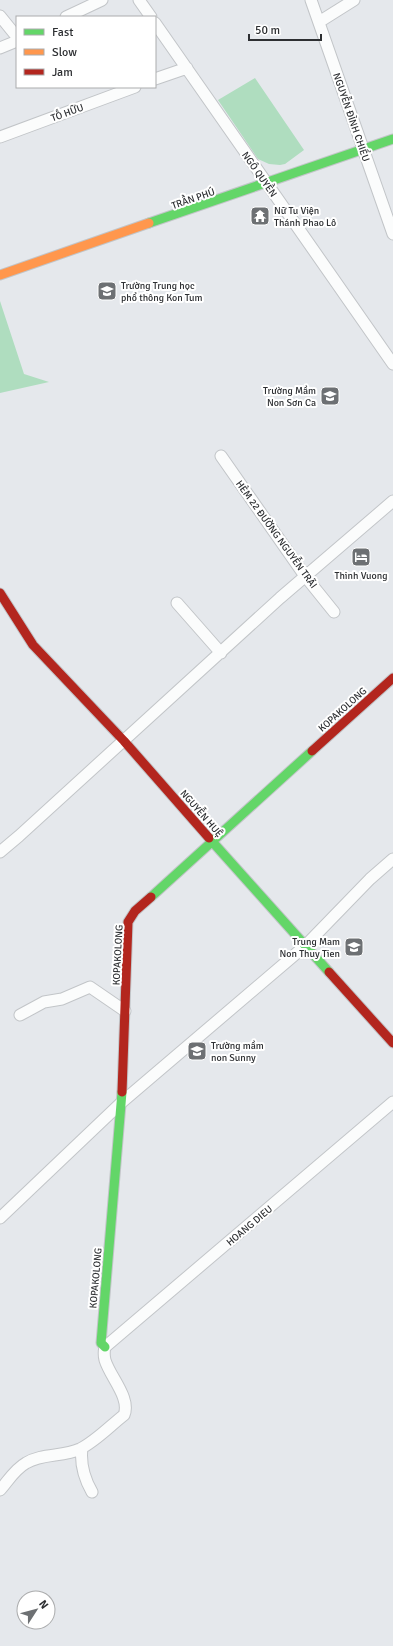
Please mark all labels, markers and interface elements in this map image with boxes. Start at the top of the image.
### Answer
legend [16,16,156,88]
scale bar [249,16,321,42]
text: 50 m [255,23,280,38]
text: Fast [52,25,73,40]
text: Slow [52,45,77,60]
text: Jam [52,65,73,80]
street label: NGUYỄN ĐÌNH CHIỂU [330,71,374,163]
street label: TỐ HỮU [49,100,85,124]
street label: NGÔ QUYỀN [239,148,281,200]
street label: TRẦN PHÚ [169,184,217,212]
temple icon: Nữ Tu Viện Thánh Phao Lô [249,205,271,227]
place label: Nữ Tu Viện Thánh Phao Lô [274,205,336,229]
school or university icon: Trường Trung học phổ thông Kon Tum [96,280,118,302]
place label: Trường Trung học phổ thông Kon Tum [121,280,202,304]
place label: Trường Mầm Non Sơn Ca [263,385,316,409]
school or university icon: Trường Mầm Non Sơn Ca [319,385,341,407]
street label: HẺM 22 ĐƯỜNG NGUYỄN TRÃI [233,478,320,591]
hotel icon: Thinh Vuong [350,546,372,568]
place label: Thinh Vuong [335,570,388,582]
street label: KOPAKOLONG [316,685,369,735]
street label: NGUYỄN HUỆ [177,787,226,840]
street label: KOPAKOLONG [110,924,126,986]
place label: Trung Mam Non Thuy Tien [280,936,340,960]
school or university icon: Trung Mam Non Thuy Tien [343,936,365,958]
school or university icon: Trường mầm non Sunny [186,1040,208,1062]
place label: Trường mầm non Sunny [211,1040,264,1064]
street label: HOANG DIEU [224,1203,275,1249]
street label: KOPAKOLONG [87,1247,105,1309]
north arrow [16,1590,56,1630]
text: N [36,1597,51,1611]

